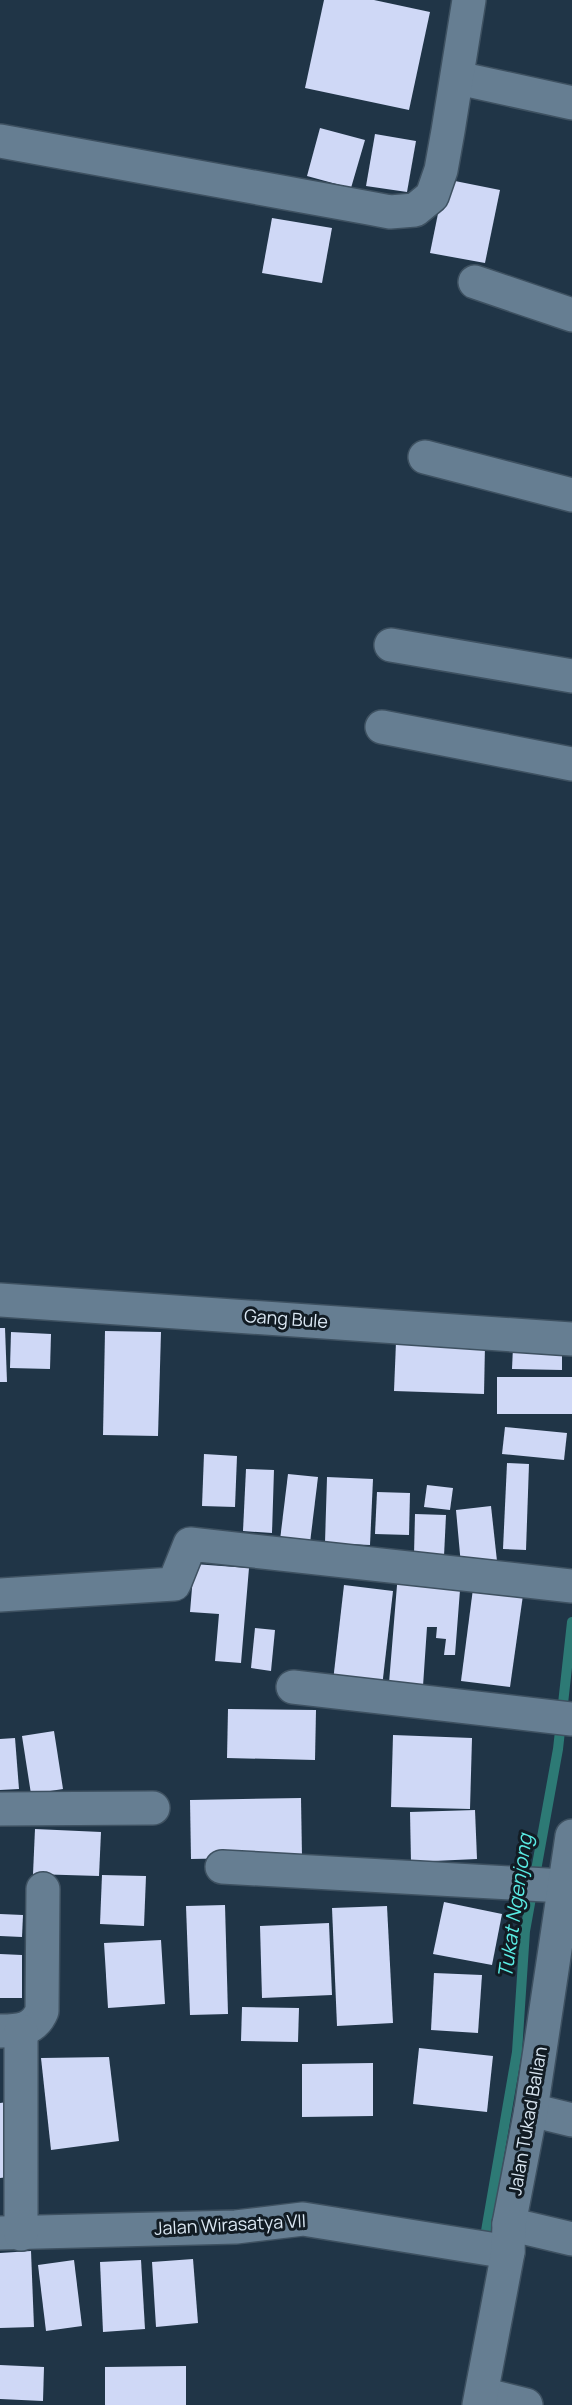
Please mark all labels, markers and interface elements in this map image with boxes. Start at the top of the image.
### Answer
street label: Gang Bule [243,1303,329,1333]
water label: Tukat Ngenjong [491,1830,538,1980]
street label: Jalan Tukad Balian [502,2045,552,2197]
street label: Jalan Wirasatya VII [153,2208,306,2240]

